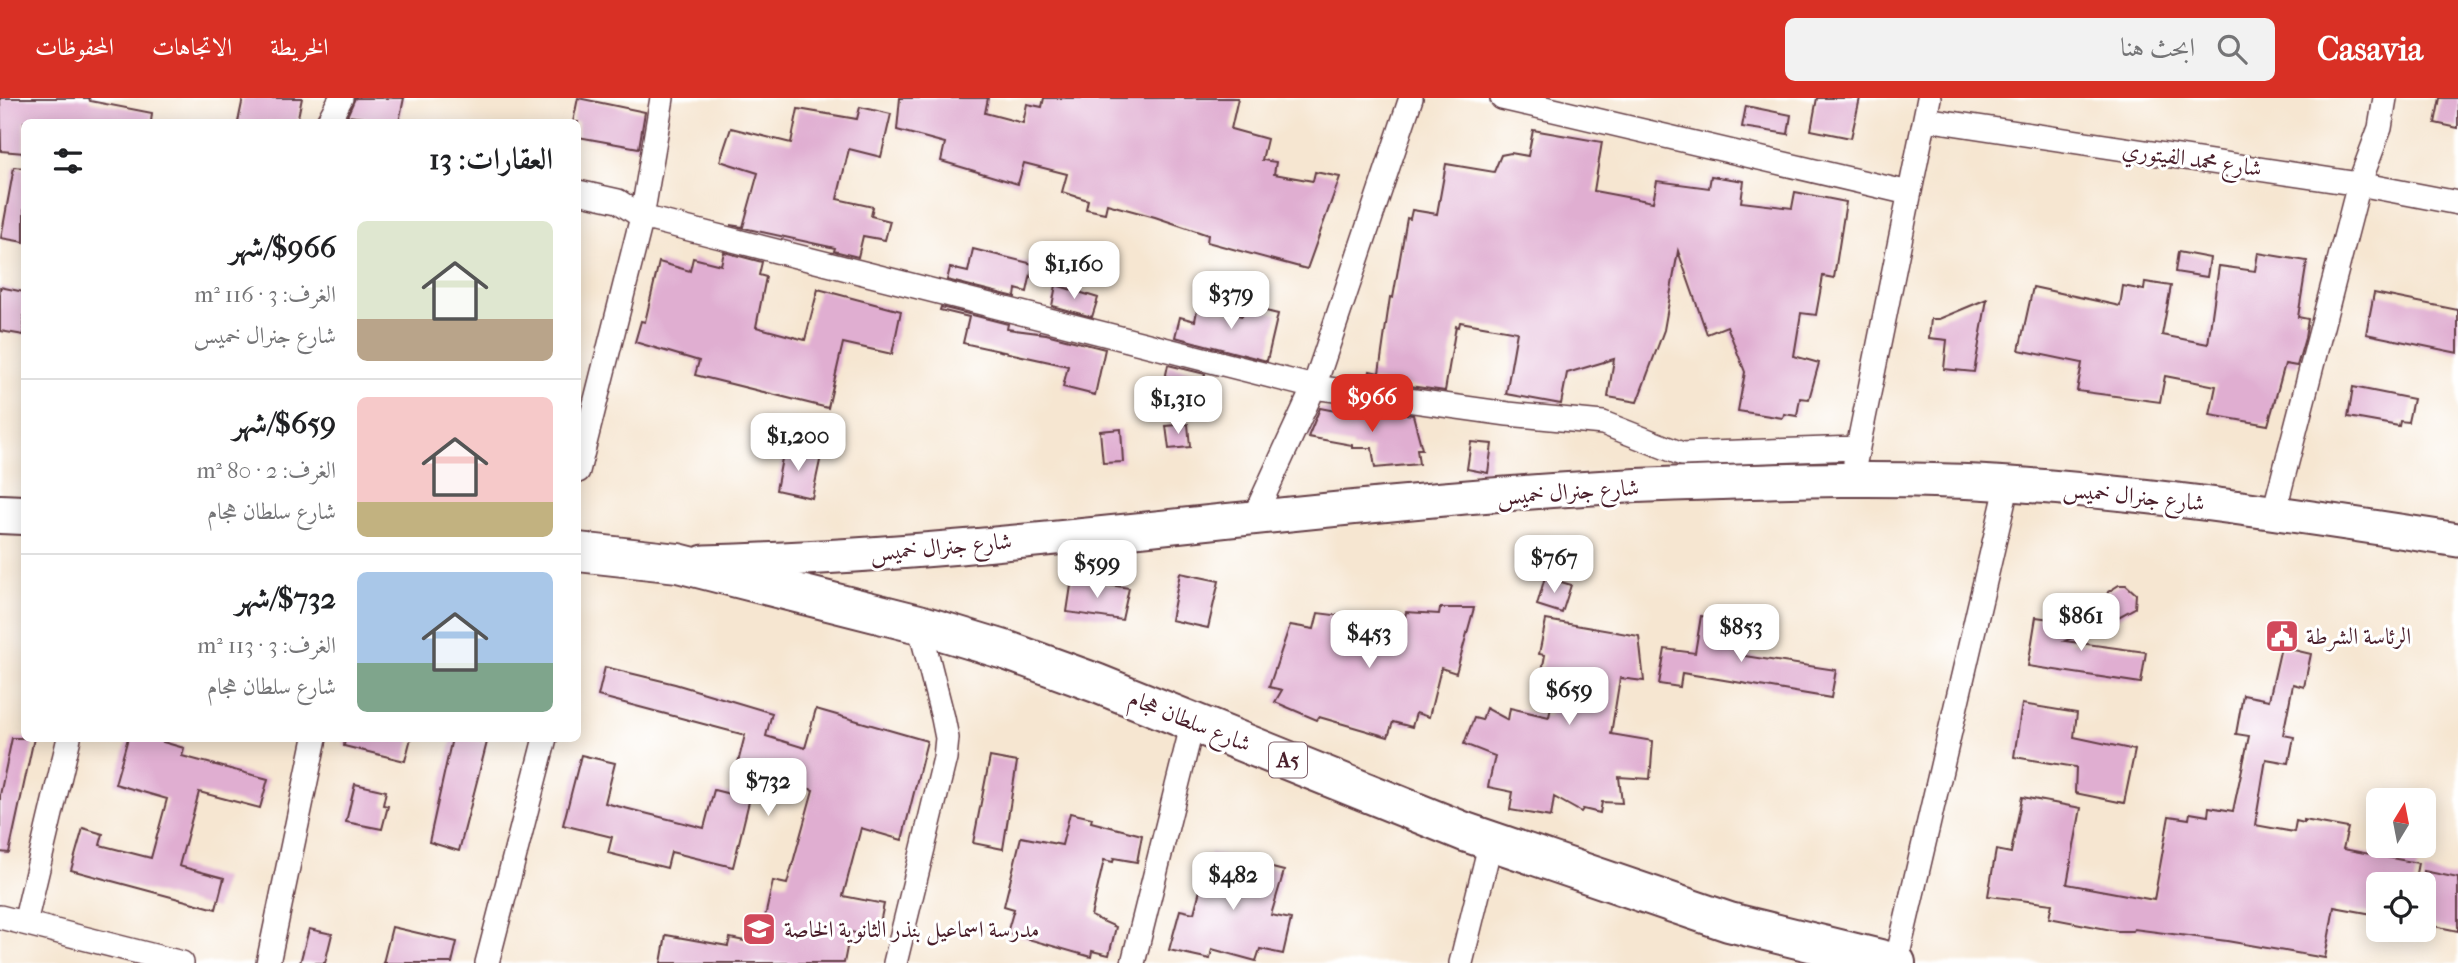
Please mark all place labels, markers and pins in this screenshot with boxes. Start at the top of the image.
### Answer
pin: $1,160 [1017,242,1131,301]
pin: $379 [1190,272,1272,331]
pin: $966 [1331,374,1413,434]
pin: $1,310 [1121,376,1235,436]
pin: $1,200 [741,414,855,473]
pin: $767 [1513,536,1595,595]
pin: $599 [1056,540,1138,600]
pin: $861 [2040,594,2122,653]
pin: $853 [1700,604,1782,664]
pin: $453 [1328,610,1410,670]
public building icon: الرئاسة الشرطة [2263,617,2301,655]
place label: الرئاسة الشرطة [2306,623,2411,652]
pin: $659 [1528,668,1610,727]
pin: $732 [727,758,809,818]
pin: $482 [1192,852,1274,912]
school or university icon: مدرسة اسماعيل بنذر الثانوية الخاصة [740,910,778,948]
place label: مدرسة اسماعيل بنذر الثانوية الخاصة [784,916,1039,946]

